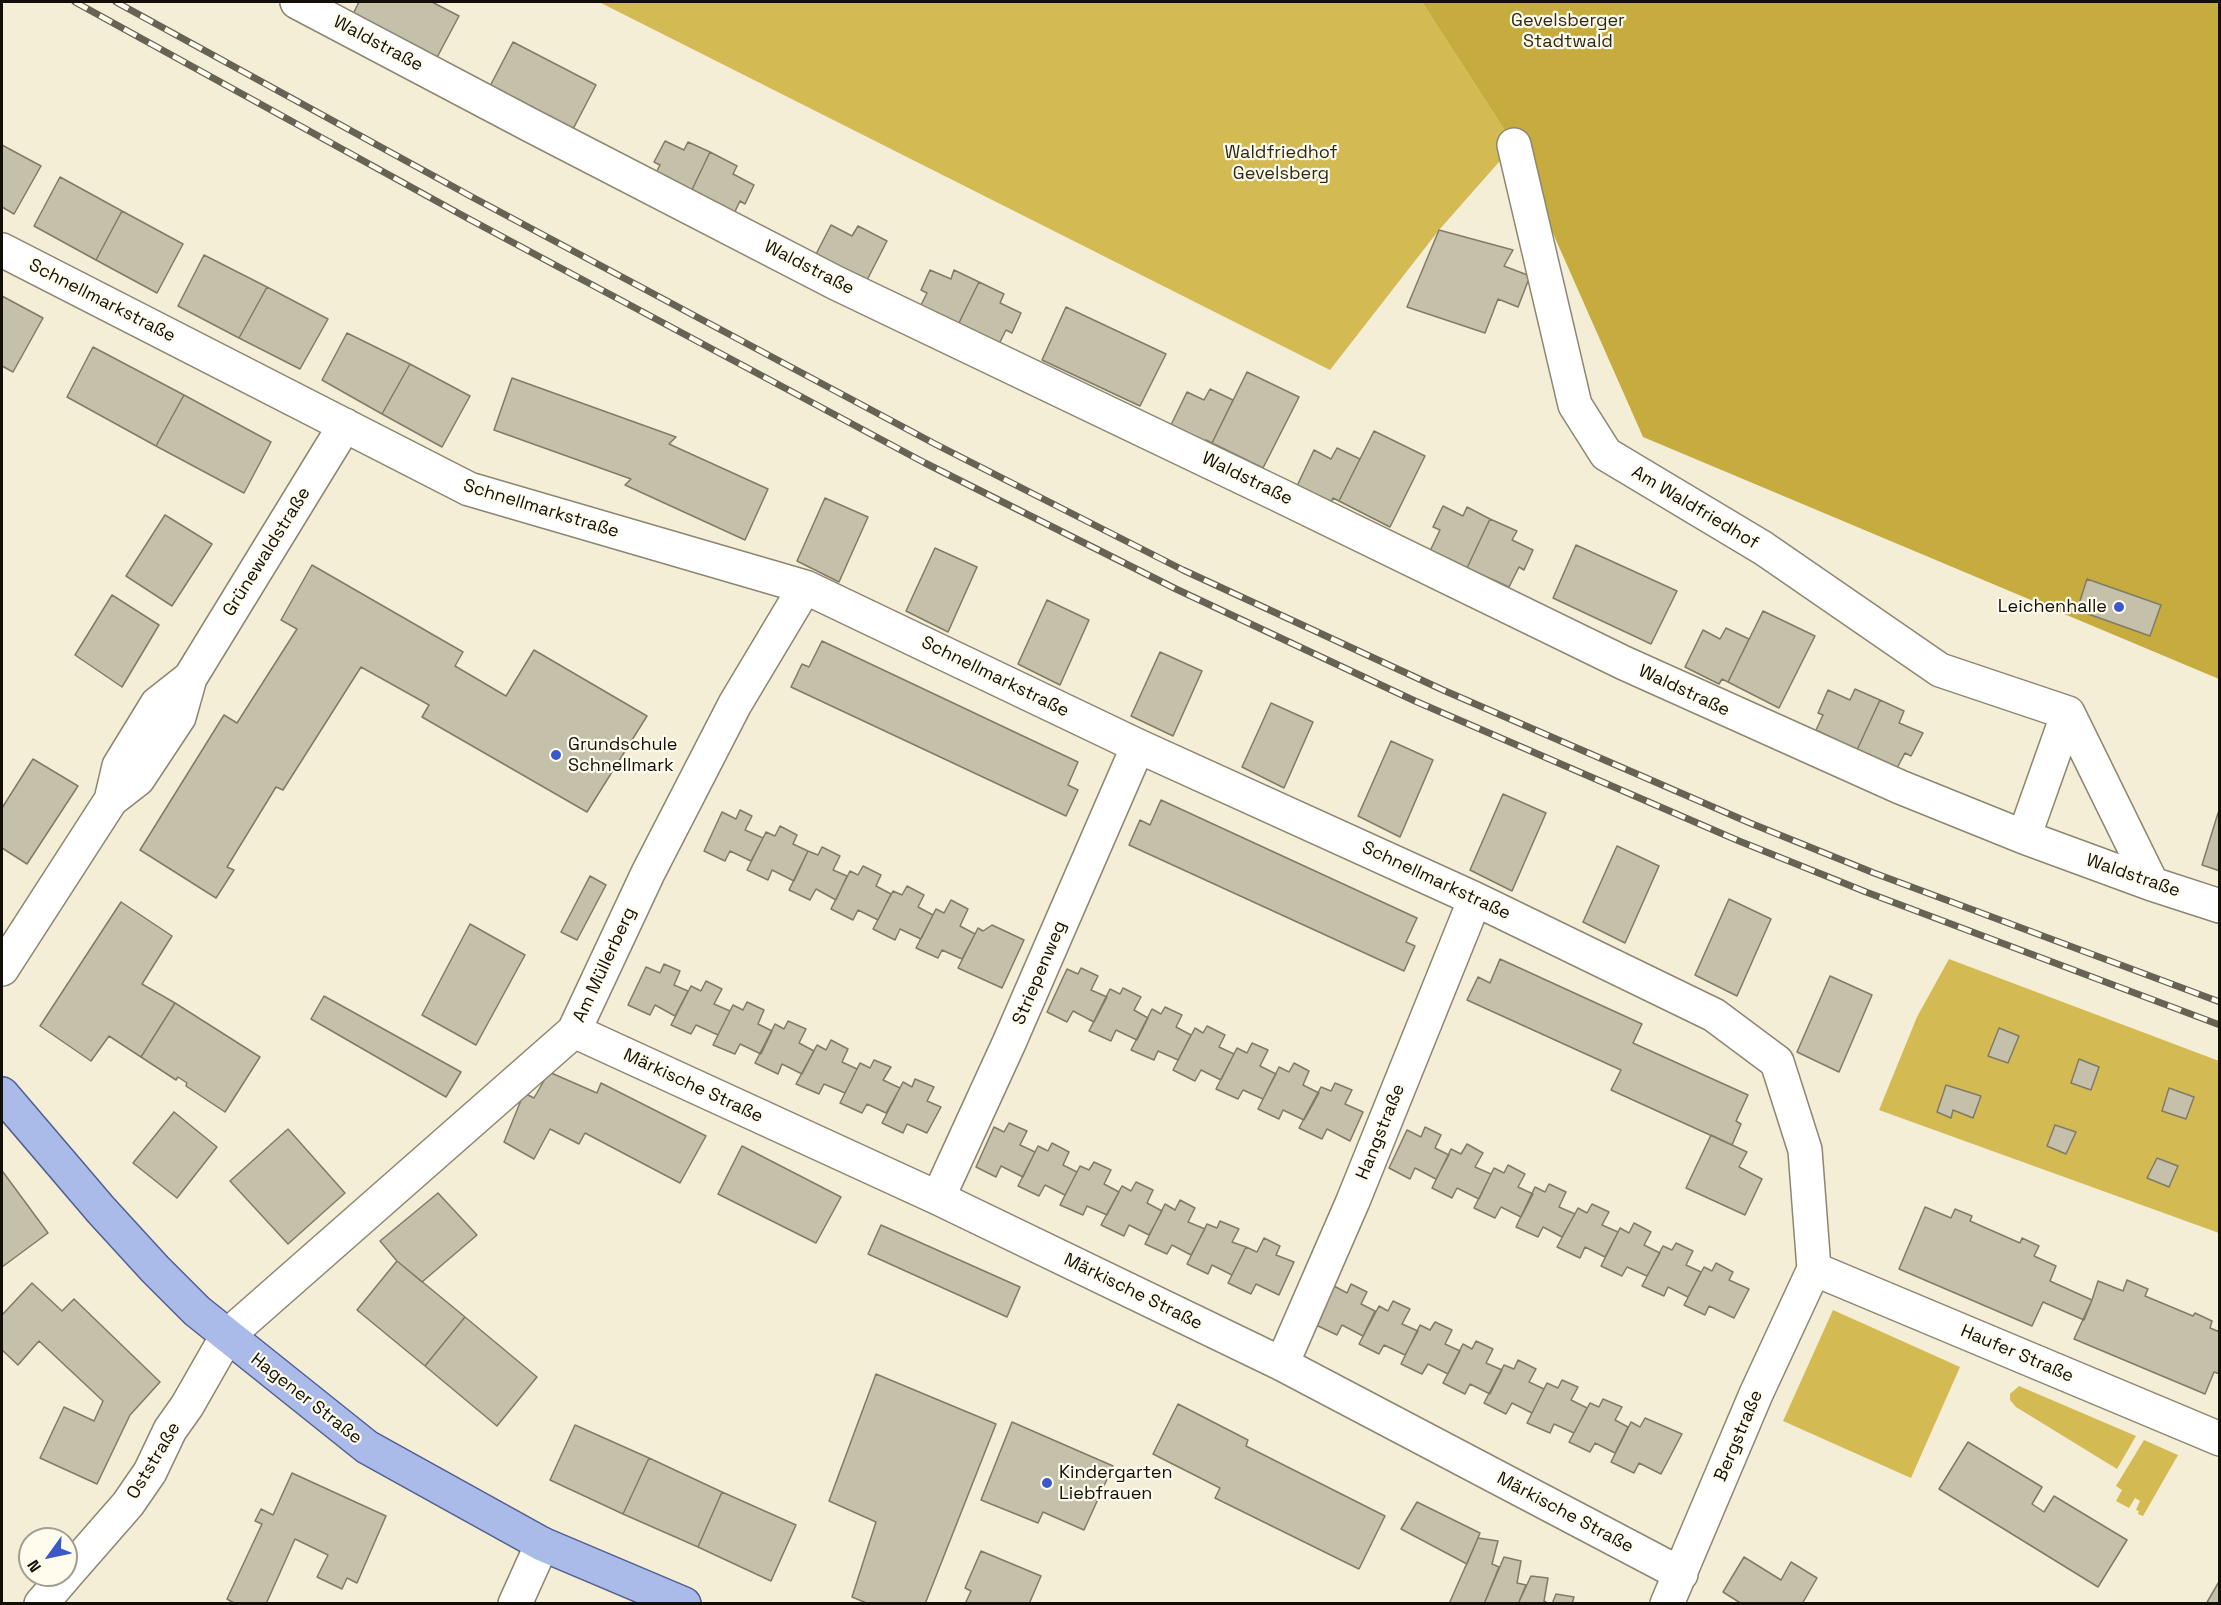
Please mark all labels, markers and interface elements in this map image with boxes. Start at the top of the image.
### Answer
park label: Gevelsberger Stadtwald [1511,10,1625,52]
street label: Waldstraße [330,11,426,77]
park label: Waldfriedhof Gevelsberg [1224,142,1338,184]
street label: Waldstraße [760,236,858,300]
street label: Schnellmarkstraße [25,255,179,347]
street label: Waldstraße [1198,448,1296,510]
street label: Am Waldfriedhof [1627,462,1763,554]
street label: Schnellmarkstraße [460,475,622,543]
street label: Grünewaldstraße [219,483,315,621]
place label: Leichenhalle [1998,596,2107,618]
marker: Leichenhalle [2112,600,2126,614]
street label: Schnellmarkstraße [918,632,1072,722]
street label: Waldstraße [1635,660,1733,722]
place label: Grundschule Schnellmark [568,734,678,777]
marker: Grundschule Schnellmark [549,748,563,762]
street label: Schnellmarkstraße [1358,837,1514,925]
street label: Waldstraße [2083,850,2183,902]
street label: Am Müllerberg [569,904,641,1026]
street label: Striepenweg [1008,918,1072,1028]
street label: Märkische Straße [620,1044,766,1128]
street label: Hangstraße [1352,1081,1410,1183]
street label: Märkische Straße [1060,1249,1206,1335]
street label: Haufer Straße [1957,1320,2077,1388]
street label: Hagener Straße [246,1349,366,1449]
street label: Bergstraße [1710,1387,1768,1485]
street label: Oststraße [123,1419,185,1503]
place label: Kindergarten Liebfrauen [1059,1462,1172,1504]
street label: Märkische Straße [1493,1468,1637,1558]
marker: Kindergarten Liebfrauen [1040,1476,1054,1490]
north arrow [18,1527,78,1587]
text: N [22,1556,46,1576]

